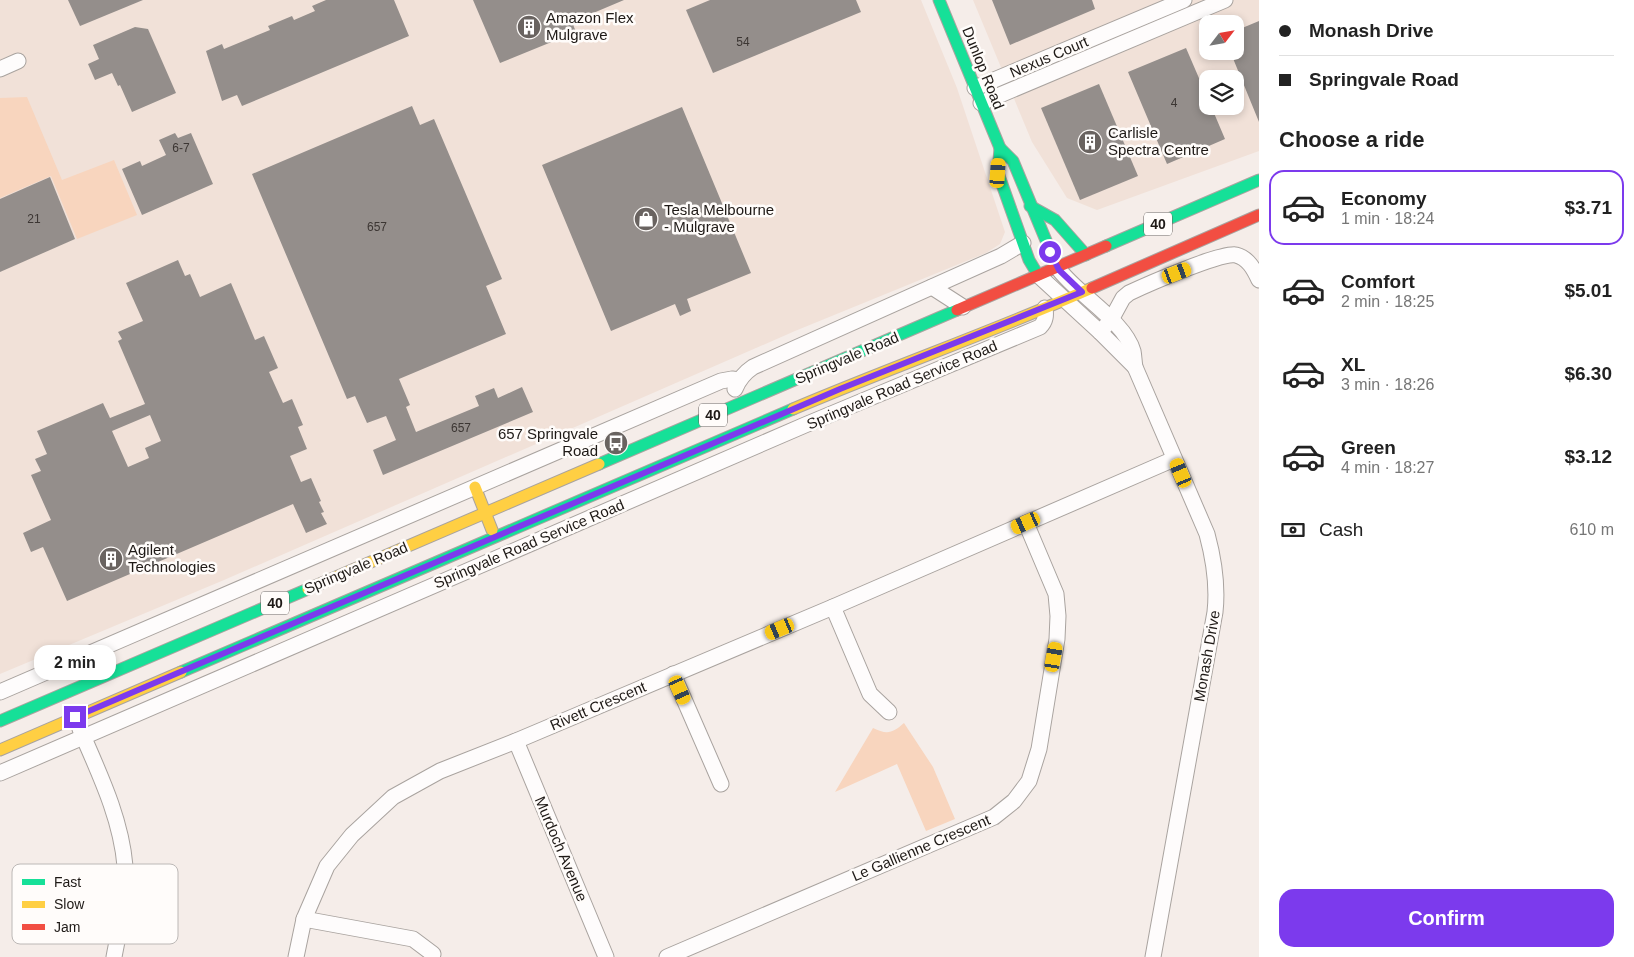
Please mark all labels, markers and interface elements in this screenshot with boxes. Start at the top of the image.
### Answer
place label: Amazon Flex Mulgrave [546,9,634,43]
building icon: Amazon Flex Mulgrave [516,14,542,40]
north arrow [1199,15,1244,60]
map controls [1199,15,1244,115]
text: Monash Drive [1309,20,1434,41]
street label: Dunlop Road [959,24,1008,112]
street label: Nexus Court [1007,32,1091,81]
house number: 54 [736,35,750,49]
text: Springvale Road [1309,69,1459,90]
button: layers [1199,70,1244,115]
house number: 4 [1171,96,1178,110]
place label: Carlisle Spectra Centre [1108,124,1209,158]
text: Choose a ride [1279,127,1424,152]
building icon: Carlisle Spectra Centre [1077,129,1103,155]
house number: 6-7 [172,141,190,155]
car [989,158,1006,188]
icon: car [1281,185,1326,230]
text: Economy [1341,188,1427,209]
text: $3.71 [1564,197,1612,218]
place label: Tesla Melbourne - Mulgrave [664,201,774,235]
shop icon: Tesla Melbourne - Mulgrave [633,206,659,232]
text: 1 min · 18:24 [1341,210,1434,227]
house number: 21 [27,212,41,226]
road number: 40 [1144,212,1172,235]
house number: 657 [367,220,387,234]
route start [1039,241,1061,263]
car [1160,261,1193,285]
icon: car [1281,268,1326,313]
text: Comfort [1341,271,1415,292]
text: $5.01 [1564,280,1612,301]
text: 2 min · 18:25 [1341,293,1434,310]
street label: Springvale Road [792,328,901,387]
street label: Springvale Road Service Road [804,337,1000,432]
icon: car [1281,351,1326,396]
text: XL [1341,354,1365,375]
text: $6.30 [1564,363,1612,384]
text: 3 min · 18:26 [1341,376,1434,393]
road number: 40 [699,404,727,426]
house number: 657 [451,421,471,435]
place label: 657 Springvale Road [498,425,598,459]
bus stop icon: 657 Springvale Road [603,430,629,456]
icon: car [1281,434,1326,479]
text: Green [1341,437,1396,458]
text: $3.12 [1564,446,1612,467]
car [1168,456,1193,490]
text: 4 min · 18:27 [1341,459,1434,476]
street label: Springvale Road Service Road [431,496,627,591]
car [1009,510,1042,536]
icon: cash [1279,516,1307,544]
text: Cash [1319,519,1363,540]
text: 610 m [1570,521,1614,538]
street label: Springvale Road [301,538,410,597]
place label: Agilent Technologies [128,541,216,575]
building icon: Agilent Technologies [98,546,124,572]
road number: 40 [261,592,289,614]
street label: Monash Drive [1190,609,1223,703]
car [763,616,796,642]
car [1044,641,1063,673]
callout: 2 min [34,644,116,680]
text: 2 min [54,654,96,671]
car [667,673,692,707]
street label: Rivett Crescent [547,677,649,733]
route end [64,706,86,728]
street label: Murdoch Avenue [532,794,591,904]
street label: Le Gallienne Crescent [849,810,993,884]
legend [12,864,178,944]
text: Fast [54,874,81,890]
button: Confirm [1279,889,1614,947]
text: Slow [54,896,85,912]
text: Jam [54,919,80,935]

